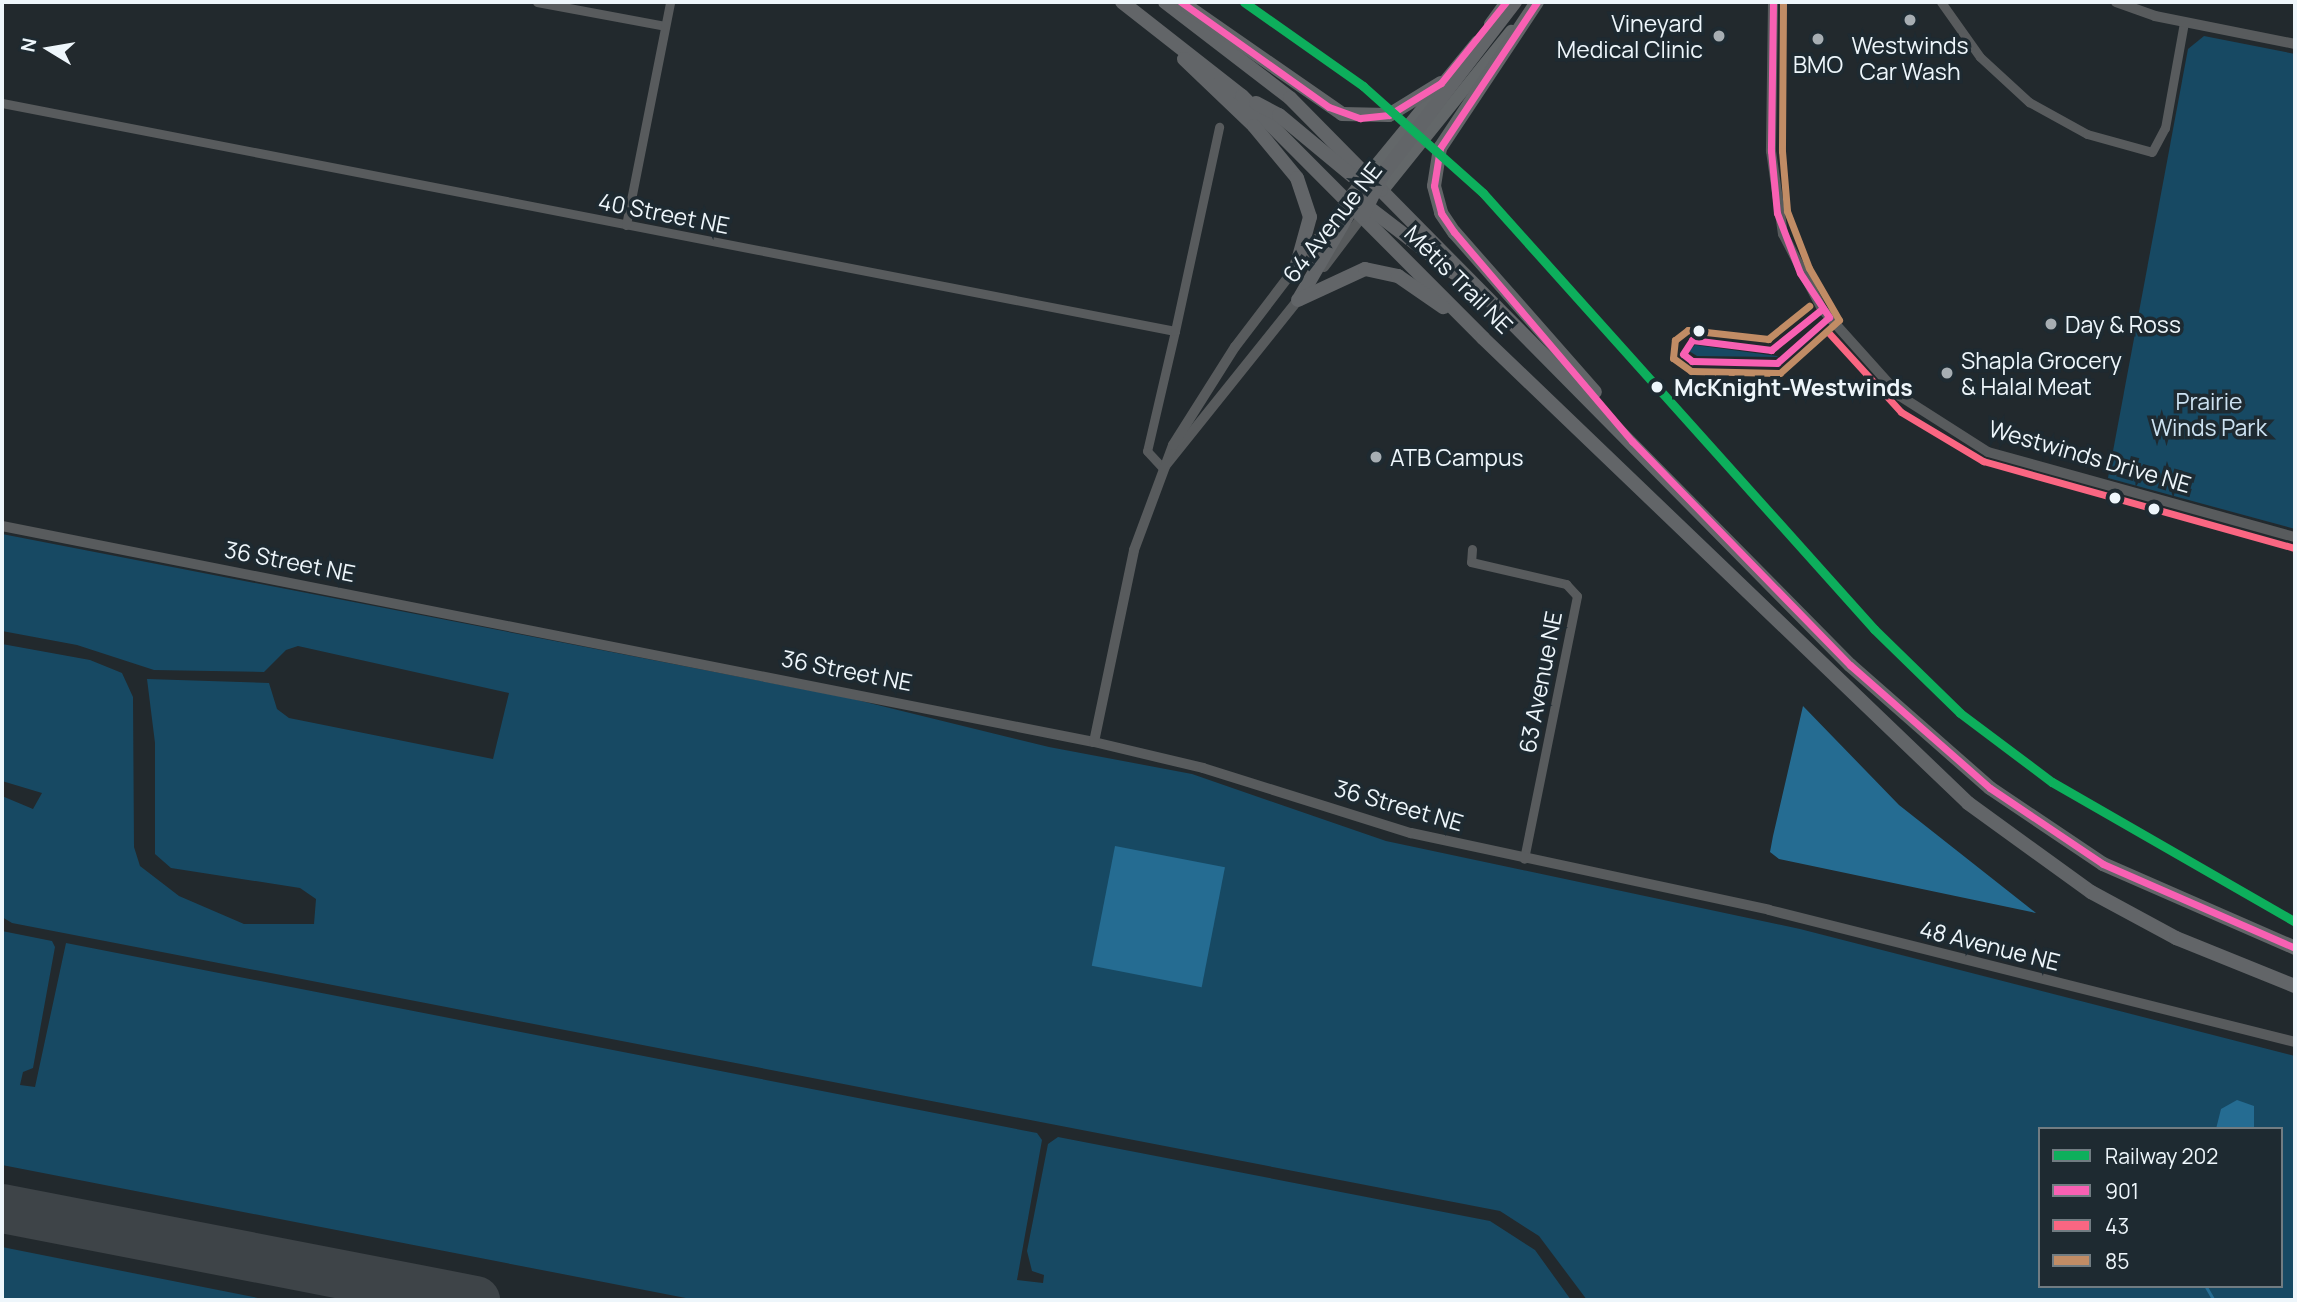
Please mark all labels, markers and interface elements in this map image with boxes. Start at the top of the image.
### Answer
place label: Vineyard Medical Clinic [1557,9,1703,63]
marker: Westwinds Car Wash [1902,12,1918,28]
north arrow [14,14,84,84]
marker: Vineyard Medical Clinic [1709,26,1729,46]
marker: BMO [1810,31,1826,47]
place label: Westwinds Car Wash [1851,31,1969,85]
text: N [14,36,42,54]
place label: BMO [1793,50,1843,78]
street label: 64 Avenue NE [1277,157,1387,287]
street label: 40 Street NE [596,187,732,239]
street label: Métis Trail NE [1399,219,1519,339]
place label: Day & Ross [2065,310,2181,338]
marker: Day & Ross [2043,316,2059,332]
unlabelled marker [1692,324,1706,338]
place label: Shapla Grocery & Halal Meat [1961,346,2122,400]
marker: Shapla Grocery & Halal Meat [1939,365,1955,381]
place label: McKnight-Westwinds [1674,373,1913,401]
marker: McKnight-Westwinds [1646,376,1668,398]
park label: Prairie Winds Park [2151,387,2267,441]
street label: Westwinds Drive NE [1986,414,2194,498]
place label: ATB Campus [1390,443,1524,471]
marker: ATB Campus [1368,449,1384,465]
unlabelled marker [2108,491,2122,505]
unlabelled marker [2147,502,2161,516]
street label: 36 Street NE [222,535,358,587]
street label: 63 Avenue NE [1513,609,1567,755]
street label: 36 Street NE [779,644,915,696]
street label: 36 Street NE [1331,773,1467,837]
street label: 48 Avenue NE [1917,914,2063,976]
legend [2038,1127,2283,1288]
text: Railway 202 [2105,1142,2218,1170]
text: 901 [2105,1177,2139,1205]
text: 43 [2105,1212,2129,1240]
text: 85 [2105,1247,2129,1275]

